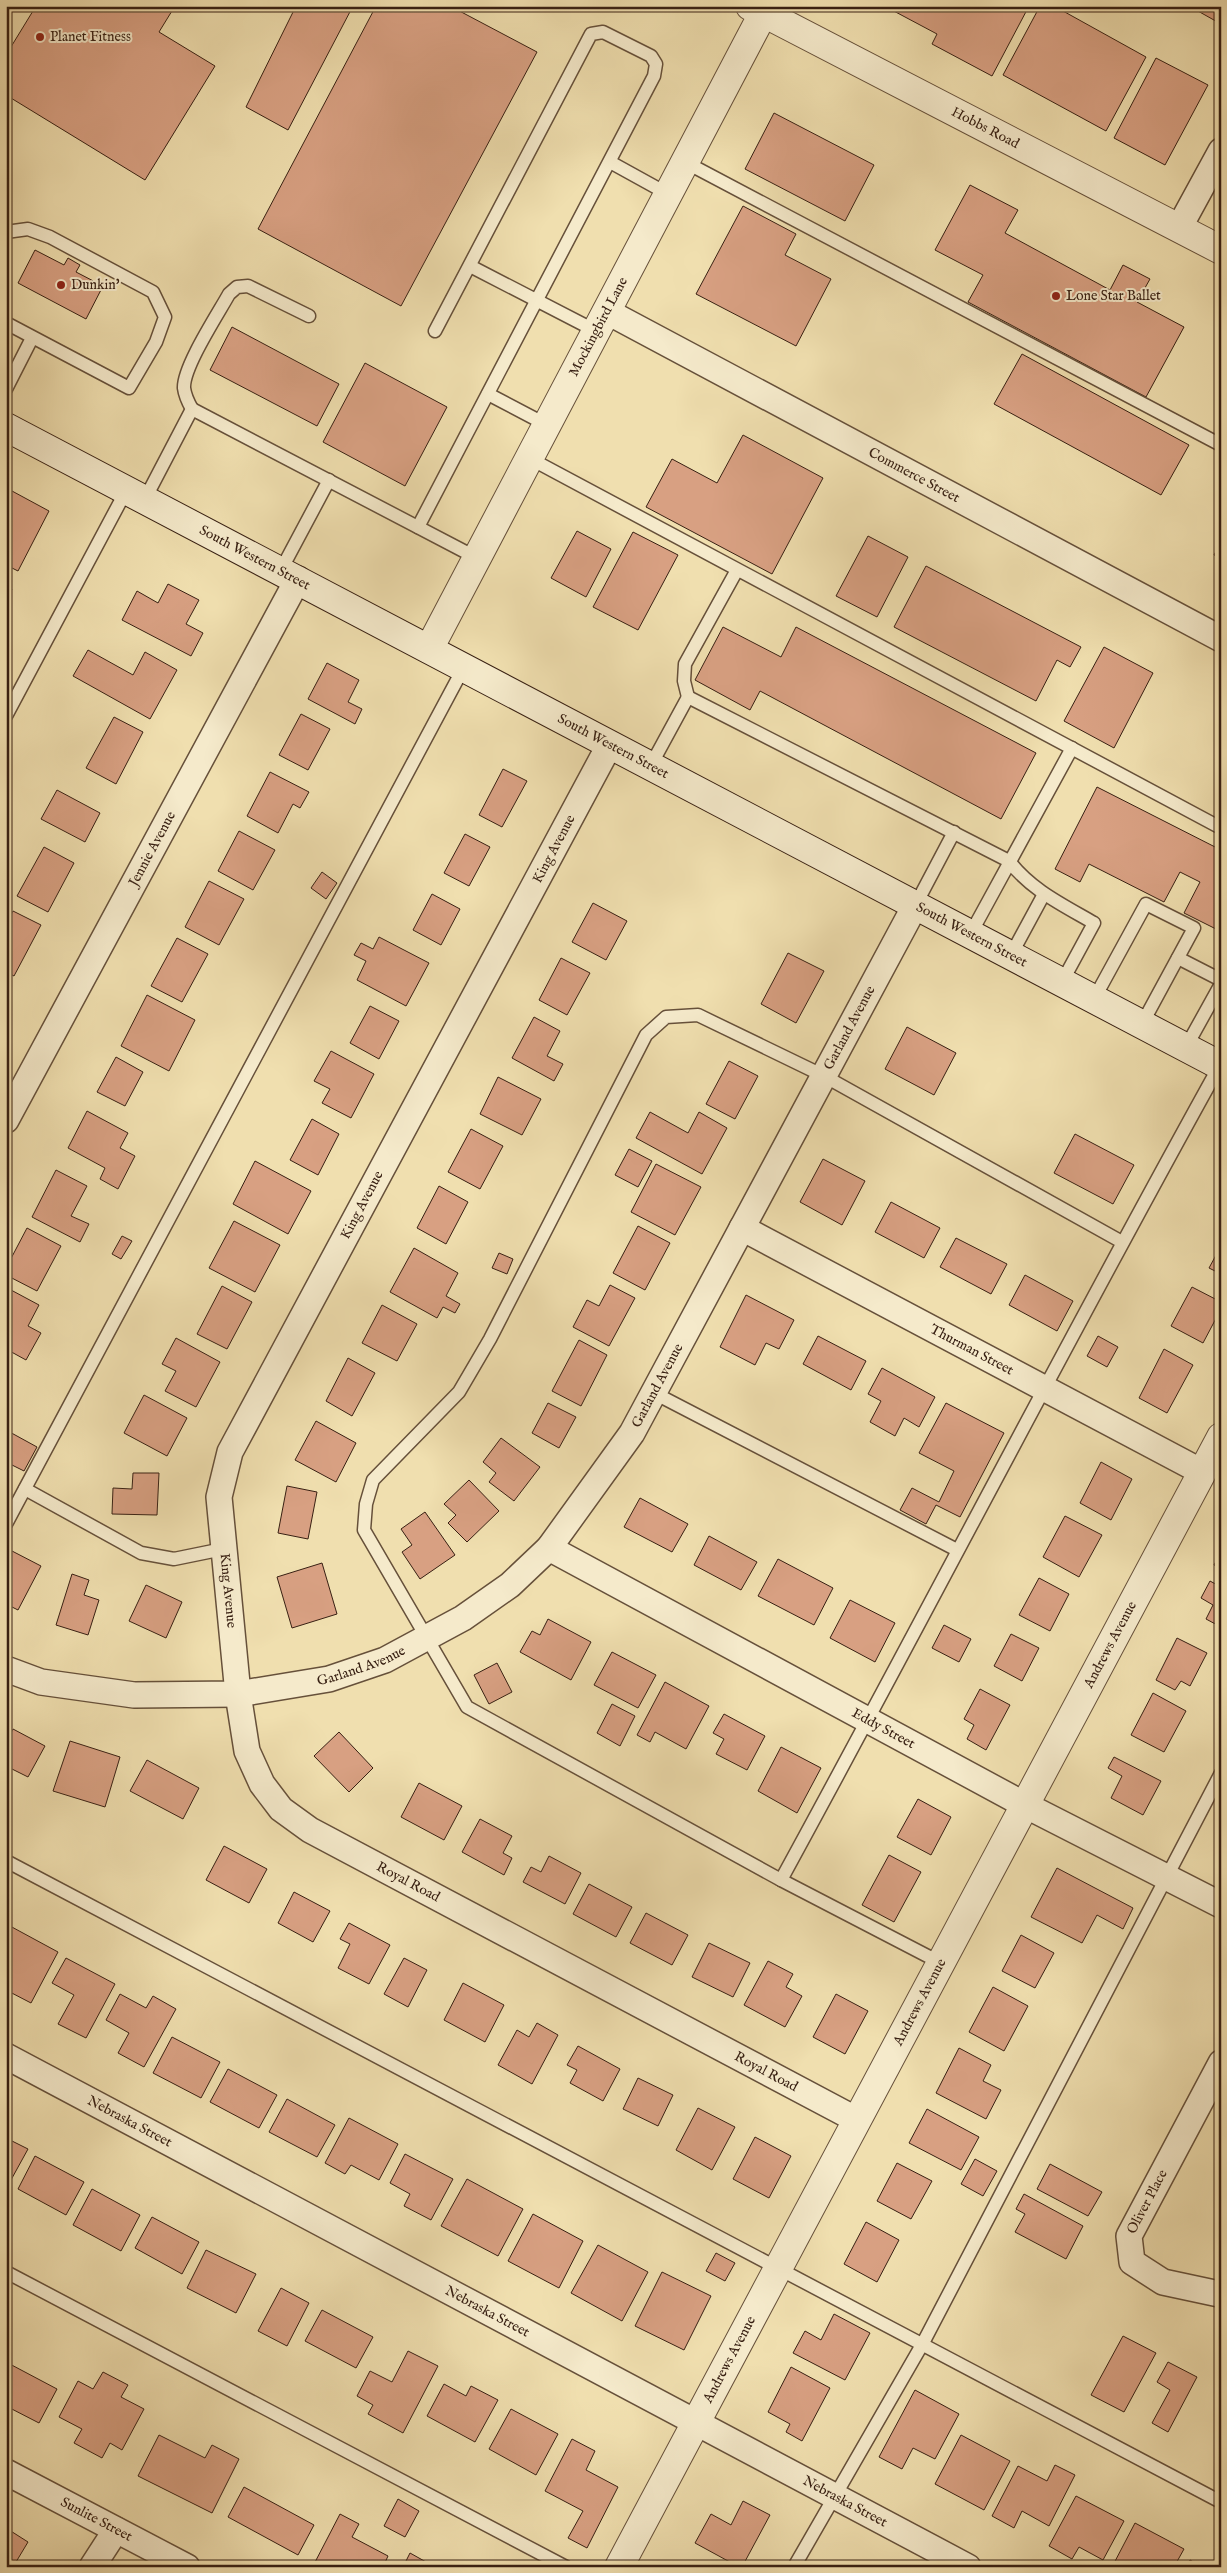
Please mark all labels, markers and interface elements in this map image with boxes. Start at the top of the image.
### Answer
place label: Planet Fitness [50,28,131,46]
marker: Planet Fitness [34,31,46,43]
street label: Hobbs Road [948,103,1023,153]
street label: Mockingbird Lane [565,274,632,380]
place label: Dunkin' [71,276,120,294]
marker: Dunkin' [55,279,67,291]
place label: Lone Star Ballet [1066,287,1161,305]
marker: Lone Star Ballet [1050,290,1062,302]
street label: Commerce Street [865,444,963,507]
street label: South Western Street [196,521,314,594]
street label: South Western Street [555,710,672,783]
street label: Jennie Avenue [124,808,180,891]
street label: King Avenue [529,811,580,886]
street label: South Western Street [913,898,1030,972]
street label: Garland Avenue [820,982,880,1073]
street label: King Avenue [337,1167,388,1242]
street label: Thurman Street [927,1320,1017,1379]
street label: Garland Avenue [628,1340,688,1431]
street label: King Avenue [215,1553,241,1629]
street label: Andrews Avenue [1079,1598,1141,1692]
street label: Garland Avenue [316,1641,409,1690]
street label: Eddy Street [849,1704,918,1753]
street label: Royal Road [373,1858,443,1906]
street label: Andrews Avenue [889,1955,951,2050]
street label: Royal Road [731,2048,801,2096]
street label: Nebraska Street [84,2092,175,2152]
street label: Oliver Place [1123,2166,1172,2237]
street label: Nebraska Street [442,2282,533,2342]
street label: Andrews Avenue [699,2313,760,2407]
street label: Nebraska Street [800,2472,891,2532]
street label: Sunlite Street [57,2493,135,2546]

